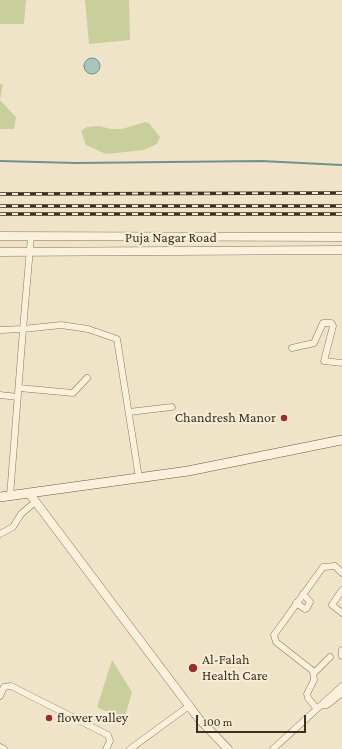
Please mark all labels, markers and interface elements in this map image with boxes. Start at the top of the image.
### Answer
street label: Puja Nagar Road [125,230,217,246]
place label: Chandresh Manor [175,410,276,426]
marker: Chandresh Manor [279,413,289,423]
place label: Al-Falah Health Care [202,652,268,684]
marker: Al-Falah Health Care [187,662,199,674]
scale bar [198,707,308,733]
place label: flower valley [57,710,128,726]
marker: flower valley [44,713,54,723]
text: 100 m [203,715,232,729]

